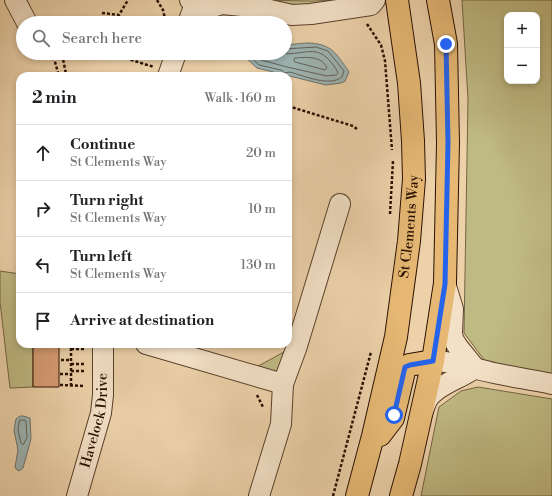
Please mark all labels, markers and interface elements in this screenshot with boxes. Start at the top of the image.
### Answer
map controls [504,12,540,84]
button: + [504,12,540,48]
search box [16,16,292,60]
icon: search [30,27,52,49]
text: Search here [62,29,142,48]
route end [437,35,455,53]
button: − [504,48,540,84]
text: 2 min [32,87,77,109]
text: Walk · 160 m [205,90,276,106]
text: Continue [70,135,135,154]
icon: ahead [32,142,54,164]
text: 20 m [246,145,276,161]
text: St Clements Way [70,154,167,170]
street label: St Clements Way [395,174,423,280]
text: Turn right [70,191,144,210]
icon: right [32,198,54,220]
text: 10 m [248,201,276,217]
text: St Clements Way [70,210,167,226]
text: Turn left [70,247,132,266]
icon: left [32,254,54,276]
text: 130 m [241,257,276,273]
text: St Clements Way [70,266,167,282]
icon: arrive [32,310,54,332]
text: Arrive at destination [70,311,214,330]
street label: Havelock Drive [77,373,112,470]
route start [385,406,403,424]

